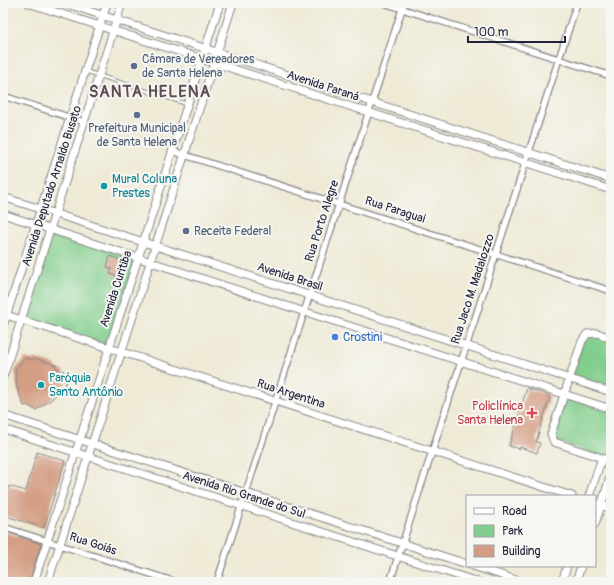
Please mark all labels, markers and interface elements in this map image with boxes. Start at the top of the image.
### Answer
scale bar [468,18,565,44]
text: 100 m [474,25,509,40]
place label: Câmara de Vereadores de Santa Helena [142,52,255,81]
marker: Câmara de Vereadores de Santa Helena [129,61,139,71]
street label: Avenida Paraná [285,67,361,105]
district label: SANTA HELENA [89,82,211,102]
street label: Avenida Deputado Arnaldo Busato [19,103,85,268]
marker: Prefeitura Municipal de Santa Helena [132,110,142,120]
place label: Prefeitura Municipal de Santa Helena [88,121,186,150]
place label: Mural Coluna Prestes [112,172,178,201]
street label: Rua Porto Alegre [302,178,342,264]
marker: Mural Coluna Prestes [99,181,109,191]
street label: Rua Paraguai [363,193,427,227]
place label: Receita Federal [194,224,272,239]
marker: Receita Federal [181,226,191,236]
street label: Rua Jaco M. Madalozzo [448,231,498,346]
street label: Avenida Curitiba [97,249,136,329]
street label: Avenida Brasil [255,259,325,295]
place label: Crostini [343,330,382,345]
marker: Crostini [330,332,340,342]
place label: Paróquia Santo Antônio [49,371,124,400]
street label: Rua Argentina [255,376,327,412]
marker: Paróquia Santo Antônio [36,380,46,390]
place label: Policlínica Santa Helena [457,399,523,428]
marker: Policlínica Santa Helena [526,407,538,419]
street label: Avenida Rio Grande do Sul [181,468,308,522]
legend [466,495,596,567]
text: Road [502,504,527,519]
text: Park [502,524,523,539]
street label: Rua Goiás [68,529,119,559]
text: Building [502,544,541,559]

